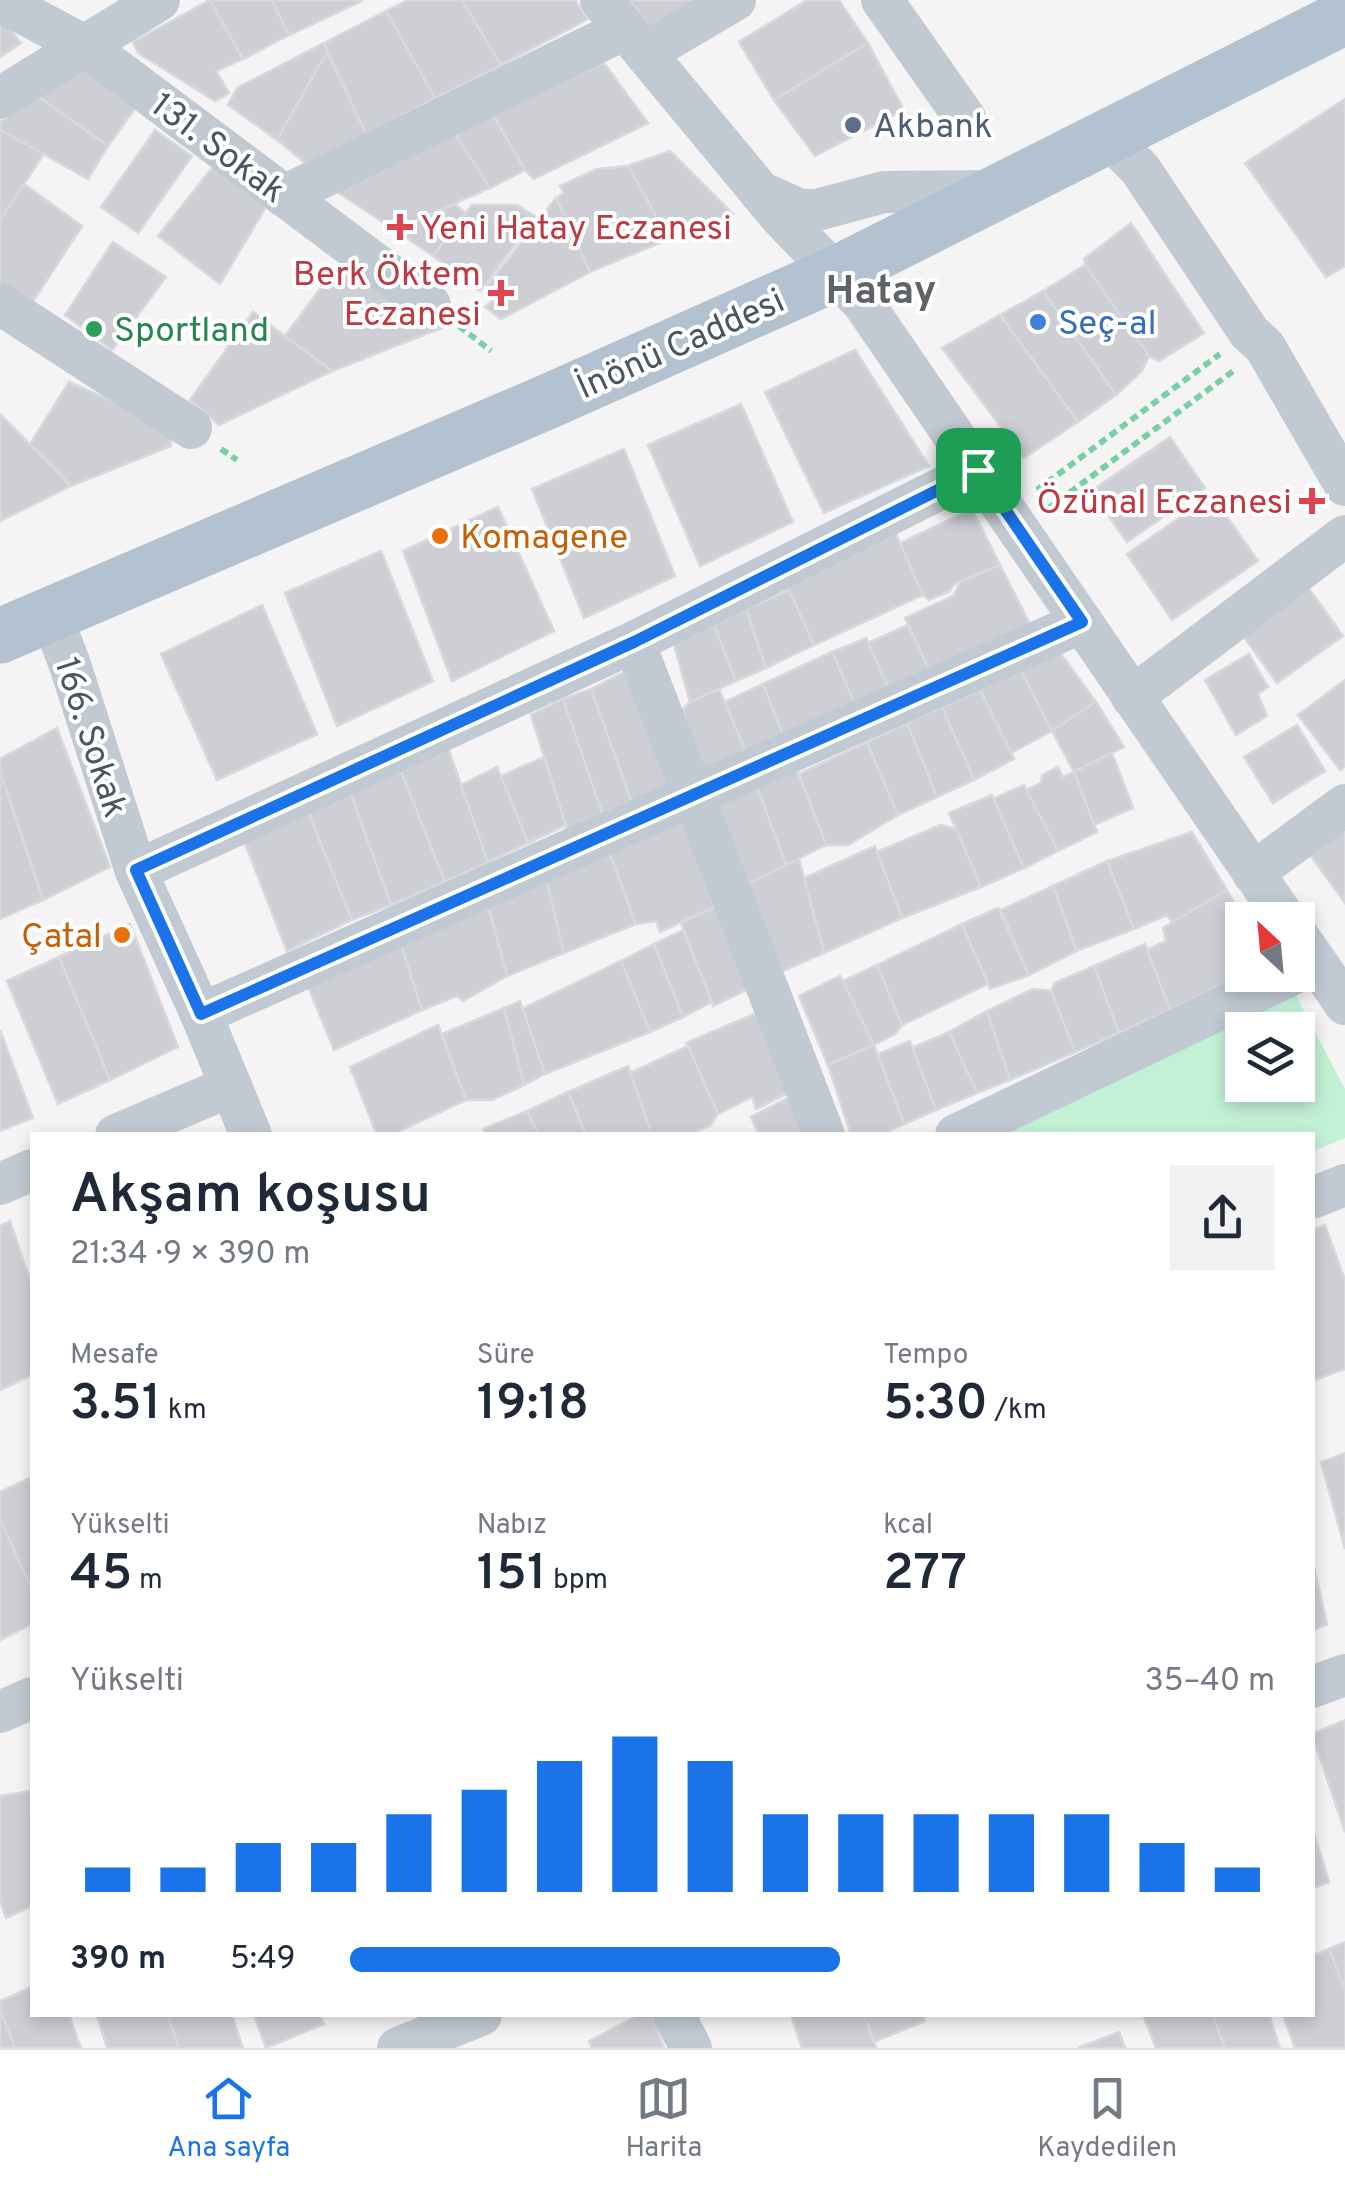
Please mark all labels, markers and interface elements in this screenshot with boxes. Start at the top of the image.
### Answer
street label: 131. Sokak [141,84,293,214]
place label: Akbank [873,106,993,150]
marker: Akbank [842,114,864,136]
place label: Yeni Hatay Eczanesi [420,208,732,252]
marker: Yeni Hatay Eczanesi [389,216,411,238]
place label: Berk Öktem Eczanesi [293,254,481,338]
district label: Hatay [826,268,936,318]
street label: İnönü Caddesi [571,280,792,411]
marker: Berk Öktem Eczanesi [490,282,512,304]
place label: Seç-al [1058,303,1157,347]
place label: Sportland [114,310,269,354]
marker: Seç-al [1027,311,1049,333]
marker: Sportland [83,318,105,340]
pin [936,428,1021,513]
icon: arrive [951,443,1006,498]
place label: Özünal Eczanesi [1037,482,1292,526]
marker: Özünal Eczanesi [1301,490,1323,512]
place label: Komagene [460,517,628,561]
marker: Komagene [429,525,451,547]
street label: 166. Sokak [43,652,136,823]
north arrow [1225,902,1315,992]
map controls [1225,902,1315,1102]
place label: Çatal [21,916,102,960]
marker: Çatal [111,924,133,946]
button: layers [1225,1012,1315,1102]
text: Akşam koşusu [70,1162,431,1232]
button: share [1170,1165,1275,1270]
text: 21:34 · 9 × 390 m [70,1235,310,1275]
text: Mesafe [70,1338,159,1374]
text: Süre [477,1338,534,1374]
text: Tempo [883,1338,968,1374]
text: 3.51 [70,1374,161,1437]
text: 19:18 [477,1374,589,1437]
text: 5:30 [883,1374,988,1437]
text: km [161,1393,207,1429]
text: /km [988,1393,1047,1429]
text: Yükselti [70,1508,170,1544]
text: Nabız [477,1508,547,1544]
text: kcal [883,1508,933,1544]
text: 45 [70,1544,132,1607]
text: 151 [477,1544,546,1607]
text: 277 [883,1544,967,1607]
text: m [132,1563,163,1599]
text: bpm [546,1563,608,1599]
text: Yükselti [70,1662,184,1702]
text: 35–40 m [1145,1662,1275,1702]
text: 390 m [70,1940,166,1980]
text: 5:49 [230,1940,296,1980]
tab: Ana sayfa [168,2071,290,2167]
tab: Harita [625,2071,702,2167]
tab: Kaydedilen [1037,2071,1177,2167]

